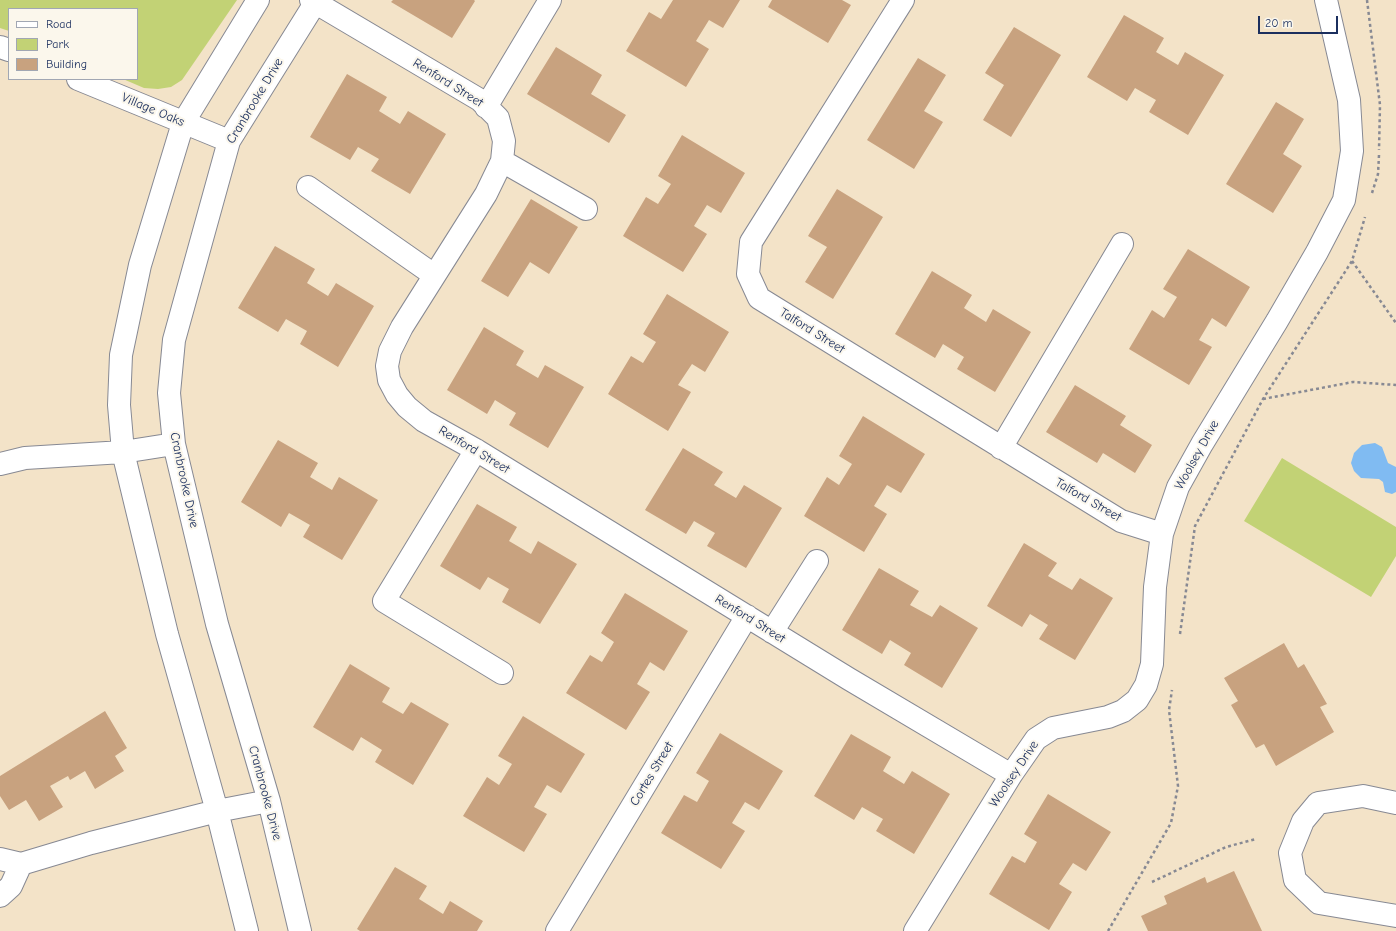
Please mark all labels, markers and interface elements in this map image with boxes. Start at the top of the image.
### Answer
legend [8,8,138,80]
scale bar [1260,8,1340,34]
text: 20 m [1265,16,1293,30]
text: Road [46,17,72,31]
text: Park [46,37,69,51]
street label: Cranbrooke Drive [223,55,287,147]
street label: Renford Street [410,55,486,111]
text: Building [46,57,87,71]
street label: Village Oaks [119,90,187,130]
street label: Talford Street [777,305,847,357]
street label: Woolsey Drive [1171,417,1223,493]
street label: Renford Street [436,423,512,477]
street label: Cranbrooke Drive [166,431,202,529]
street label: Talford Street [1052,475,1124,525]
street label: Renford Street [712,591,788,647]
street label: Woolsey Drive [986,738,1042,810]
street label: Cortes Street [627,739,677,809]
street label: Cranbrooke Drive [245,744,285,842]

